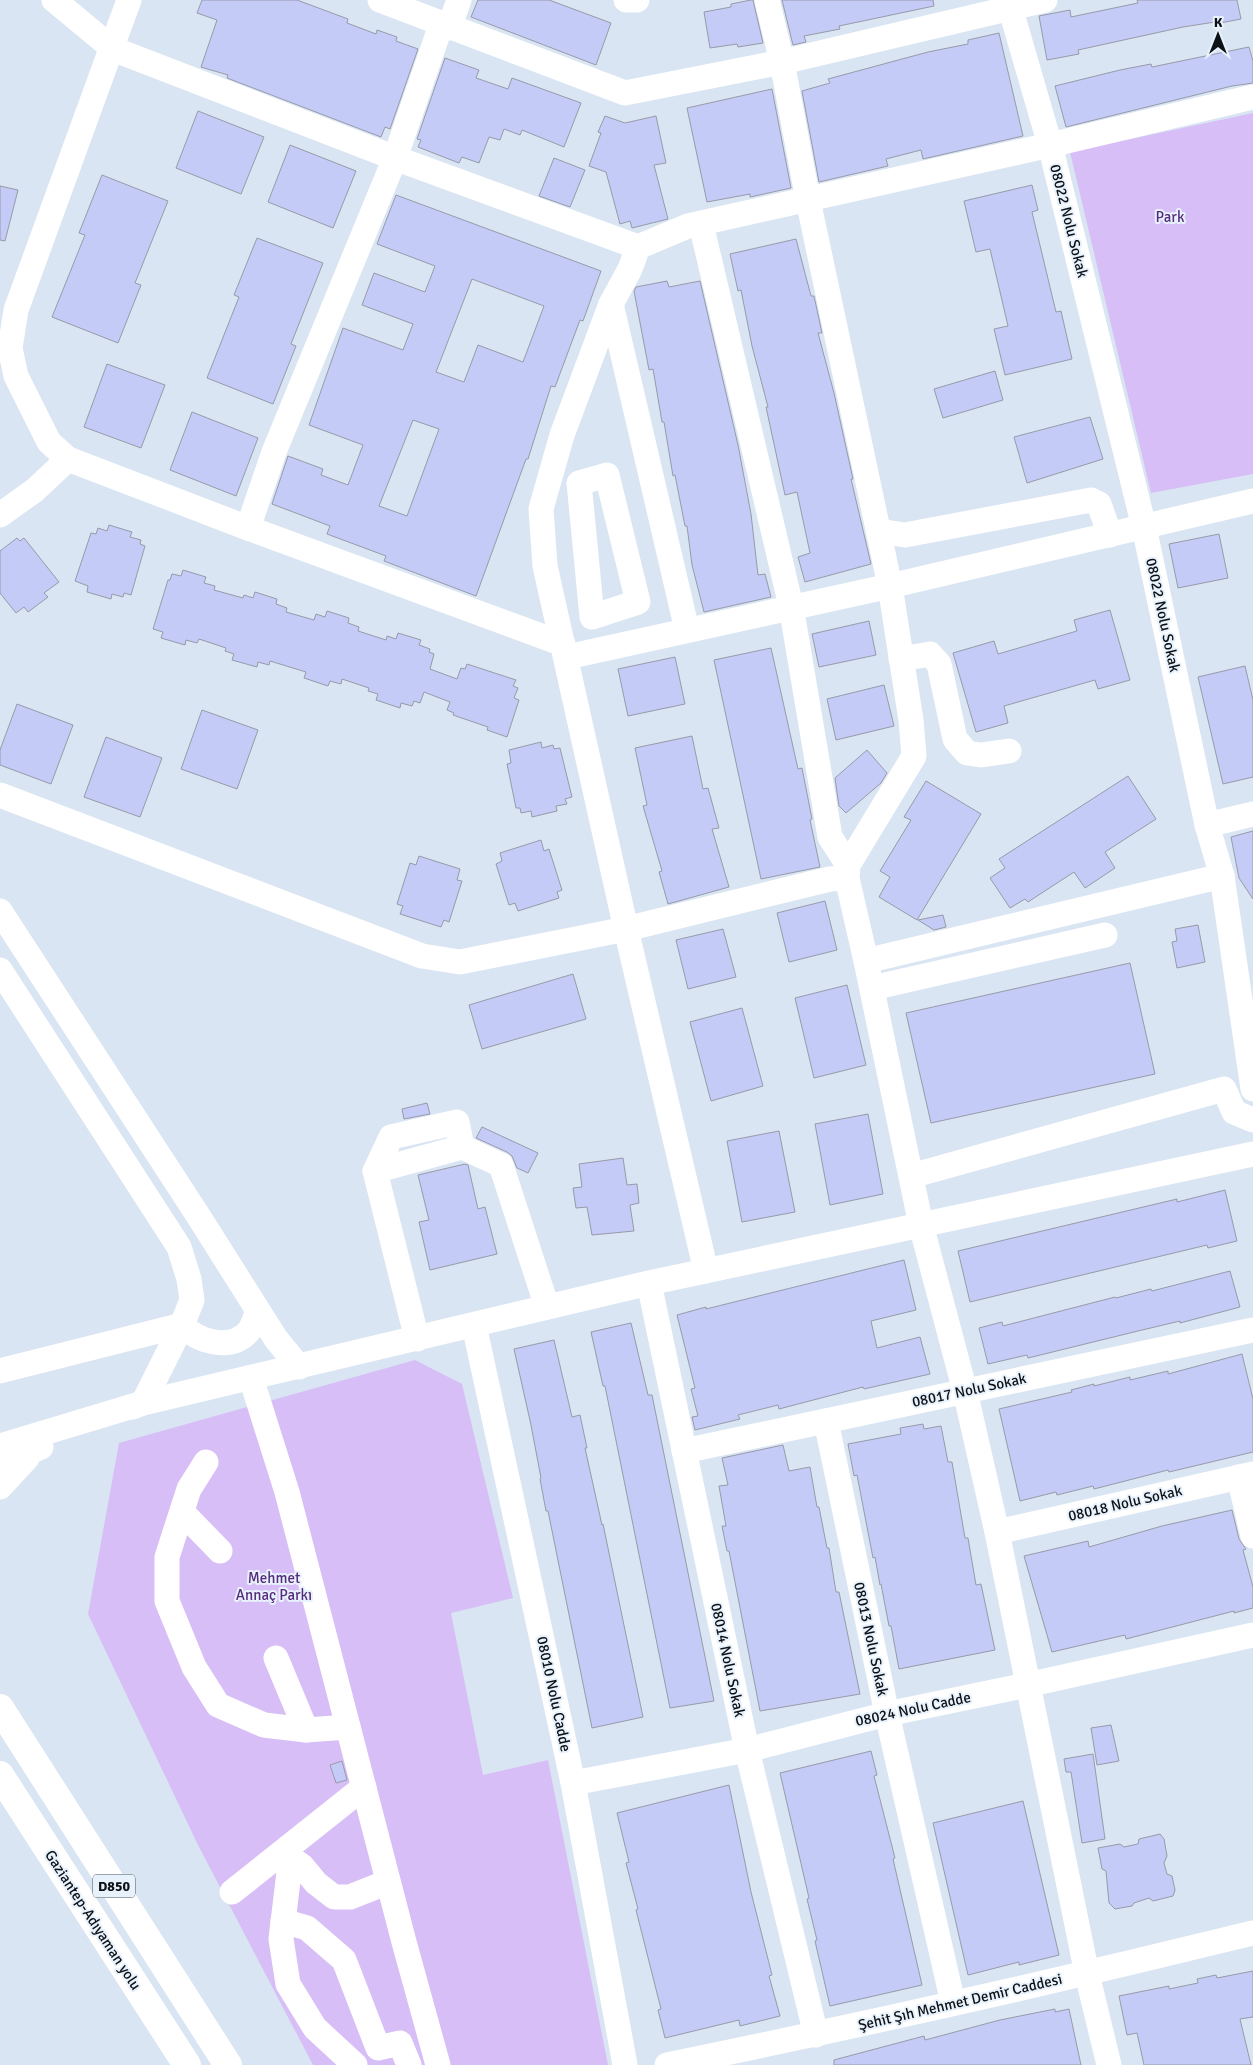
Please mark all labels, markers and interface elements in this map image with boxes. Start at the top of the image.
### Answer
north arrow [1193,10,1243,60]
text: K [1214,14,1223,31]
street label: 08022 Nolu Sokak [1046,162,1092,280]
park label: Park [1156,208,1185,226]
street label: 08022 Nolu Sokak [1142,556,1184,674]
street label: 08017 Nolu Sokak [910,1369,1028,1411]
street label: 08018 Nolu Sokak [1066,1481,1184,1525]
park label: Mehmet Annaç Parkı [236,1569,312,1604]
street label: 08013 Nolu Sokak [850,1580,892,1698]
street label: 08014 Nolu Sokak [707,1601,749,1719]
street label: 08010 Nolu Cadde [533,1635,575,1753]
street label: 08024 Nolu Cadde [854,1688,972,1730]
street label: Gaziantep-Adıyaman yolu [41,1847,145,1993]
road number: D850 [93,1874,135,1898]
street label: Şehit Şıh Mehmet Demir Caddesi [856,1970,1064,2034]

